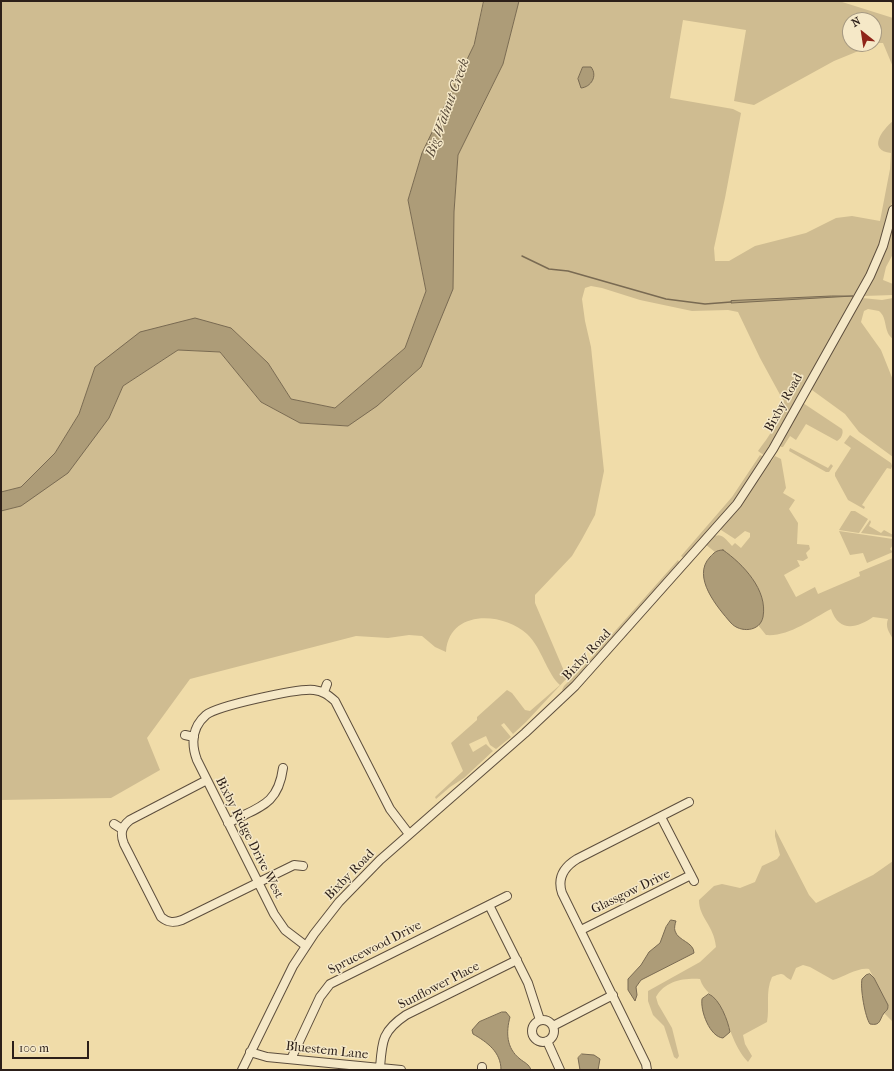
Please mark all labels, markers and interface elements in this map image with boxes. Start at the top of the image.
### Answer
north arrow [842,12,882,52]
text: N [849,14,863,30]
water label: Big Walnut Creek [422,56,474,160]
street label: Bixby Road [762,371,806,435]
street label: Bixby Road [559,626,615,684]
street label: Bixby Ridge Drive West [212,775,286,901]
street label: Bixby Road [322,847,378,903]
street label: Glassgow Drive [589,866,673,918]
street label: Sprucewood Drive [326,918,424,978]
street label: Sunflower Place [396,959,482,1013]
scale bar [14,1033,91,1059]
street label: Bluestem Lane [285,1039,369,1063]
text: 100 m [19,1041,49,1055]

